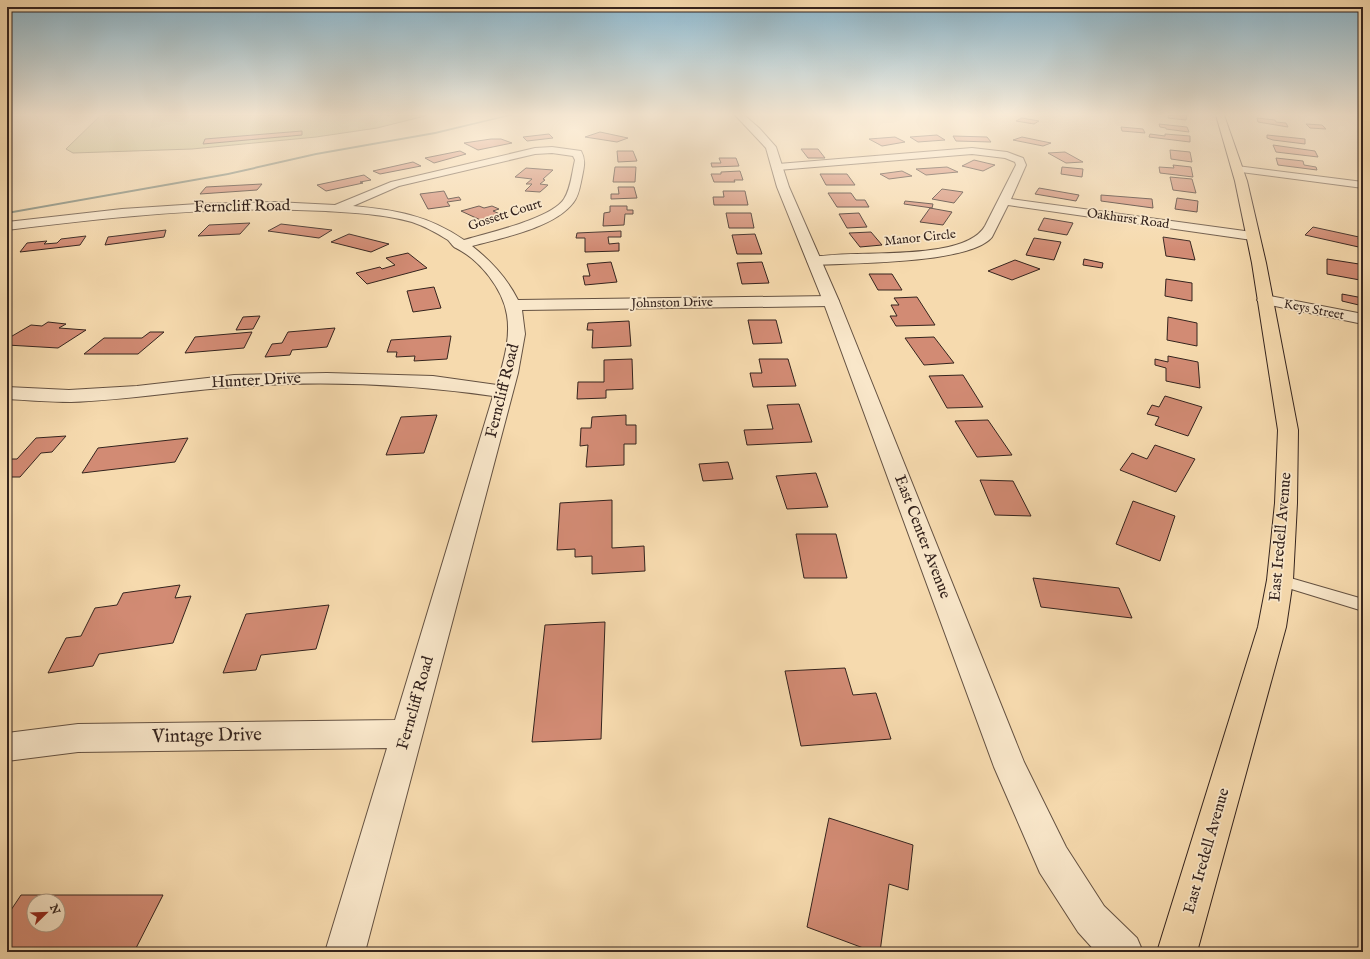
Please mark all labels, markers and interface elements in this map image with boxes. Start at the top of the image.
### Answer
street label: Gossett Court [466,195,544,235]
street label: Ferncliff Road [194,196,291,218]
street label: Oakhurst Road [1086,205,1170,233]
street label: Manor Circle [883,226,957,250]
street label: Johnston Drive [629,294,713,312]
street label: Keys Street [1282,296,1346,324]
street label: Ferncliff Road [482,341,524,440]
street label: Hunter Drive [211,369,301,393]
street label: East Center Avenue [889,472,955,602]
street label: East Iredell Avenue [1265,472,1297,602]
street label: Ferncliff Road [393,653,439,752]
street label: Vintage Drive [151,723,262,749]
street label: East Iredell Avenue [1180,786,1234,916]
north arrow [26,893,66,933]
text: N [46,901,63,917]

